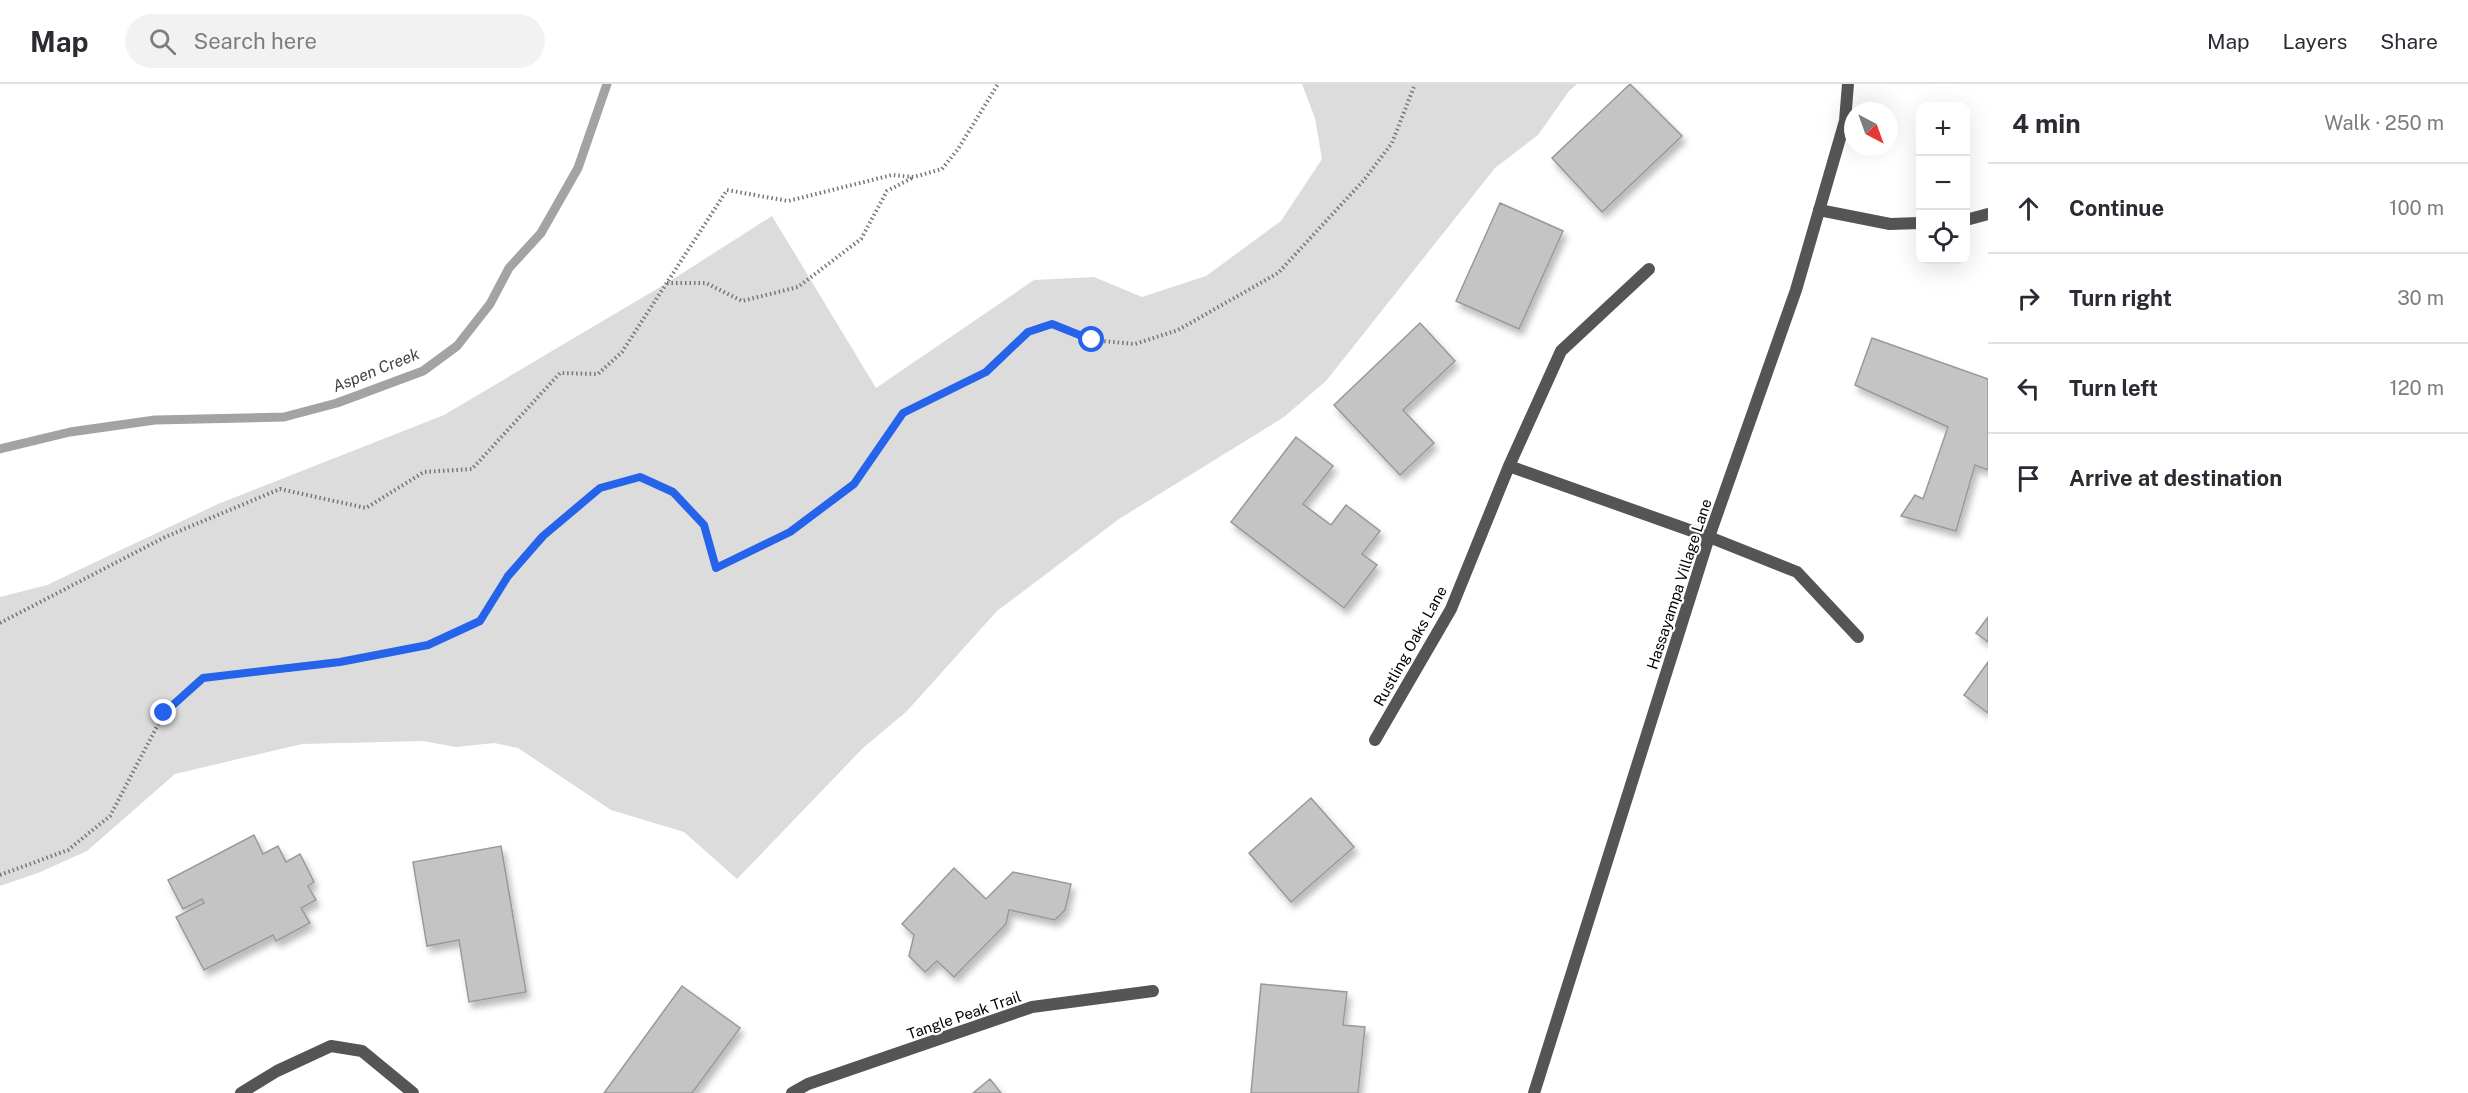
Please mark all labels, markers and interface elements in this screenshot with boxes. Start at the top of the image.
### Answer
search box [125,14,545,68]
text: Map [30,25,89,58]
icon: search [146,25,179,58]
text: Search here [194,28,317,54]
text: Map [2207,29,2250,54]
text: Layers [2283,29,2347,54]
text: Share [2380,29,2438,54]
north arrow [1844,102,1898,156]
map controls [1916,102,1970,264]
button: + [1916,102,1970,156]
text: 4 min [2012,108,2081,139]
text: Walk · 250 m [2324,111,2444,135]
button: − [1916,156,1970,210]
icon: ahead [2012,192,2045,225]
text: Continue [2069,195,2164,221]
text: 100 m [2389,196,2444,220]
button: locate [1916,210,1970,264]
icon: right [2012,282,2045,315]
text: Turn right [2069,285,2172,311]
text: 30 m [2397,286,2444,310]
route start [1078,326,1104,352]
water label: Aspen Creek [330,344,422,396]
icon: left [2012,372,2045,405]
text: Turn left [2069,375,2158,401]
text: 120 m [2390,376,2444,400]
icon: arrive [2012,462,2045,495]
text: Arrive at destination [2069,465,2282,491]
street label: Hassayampa Village Lane [1643,497,1715,671]
street label: Rustling Oaks Lane [1370,583,1450,709]
route end [150,699,176,725]
street label: Tangle Peak Trail [905,988,1023,1042]

